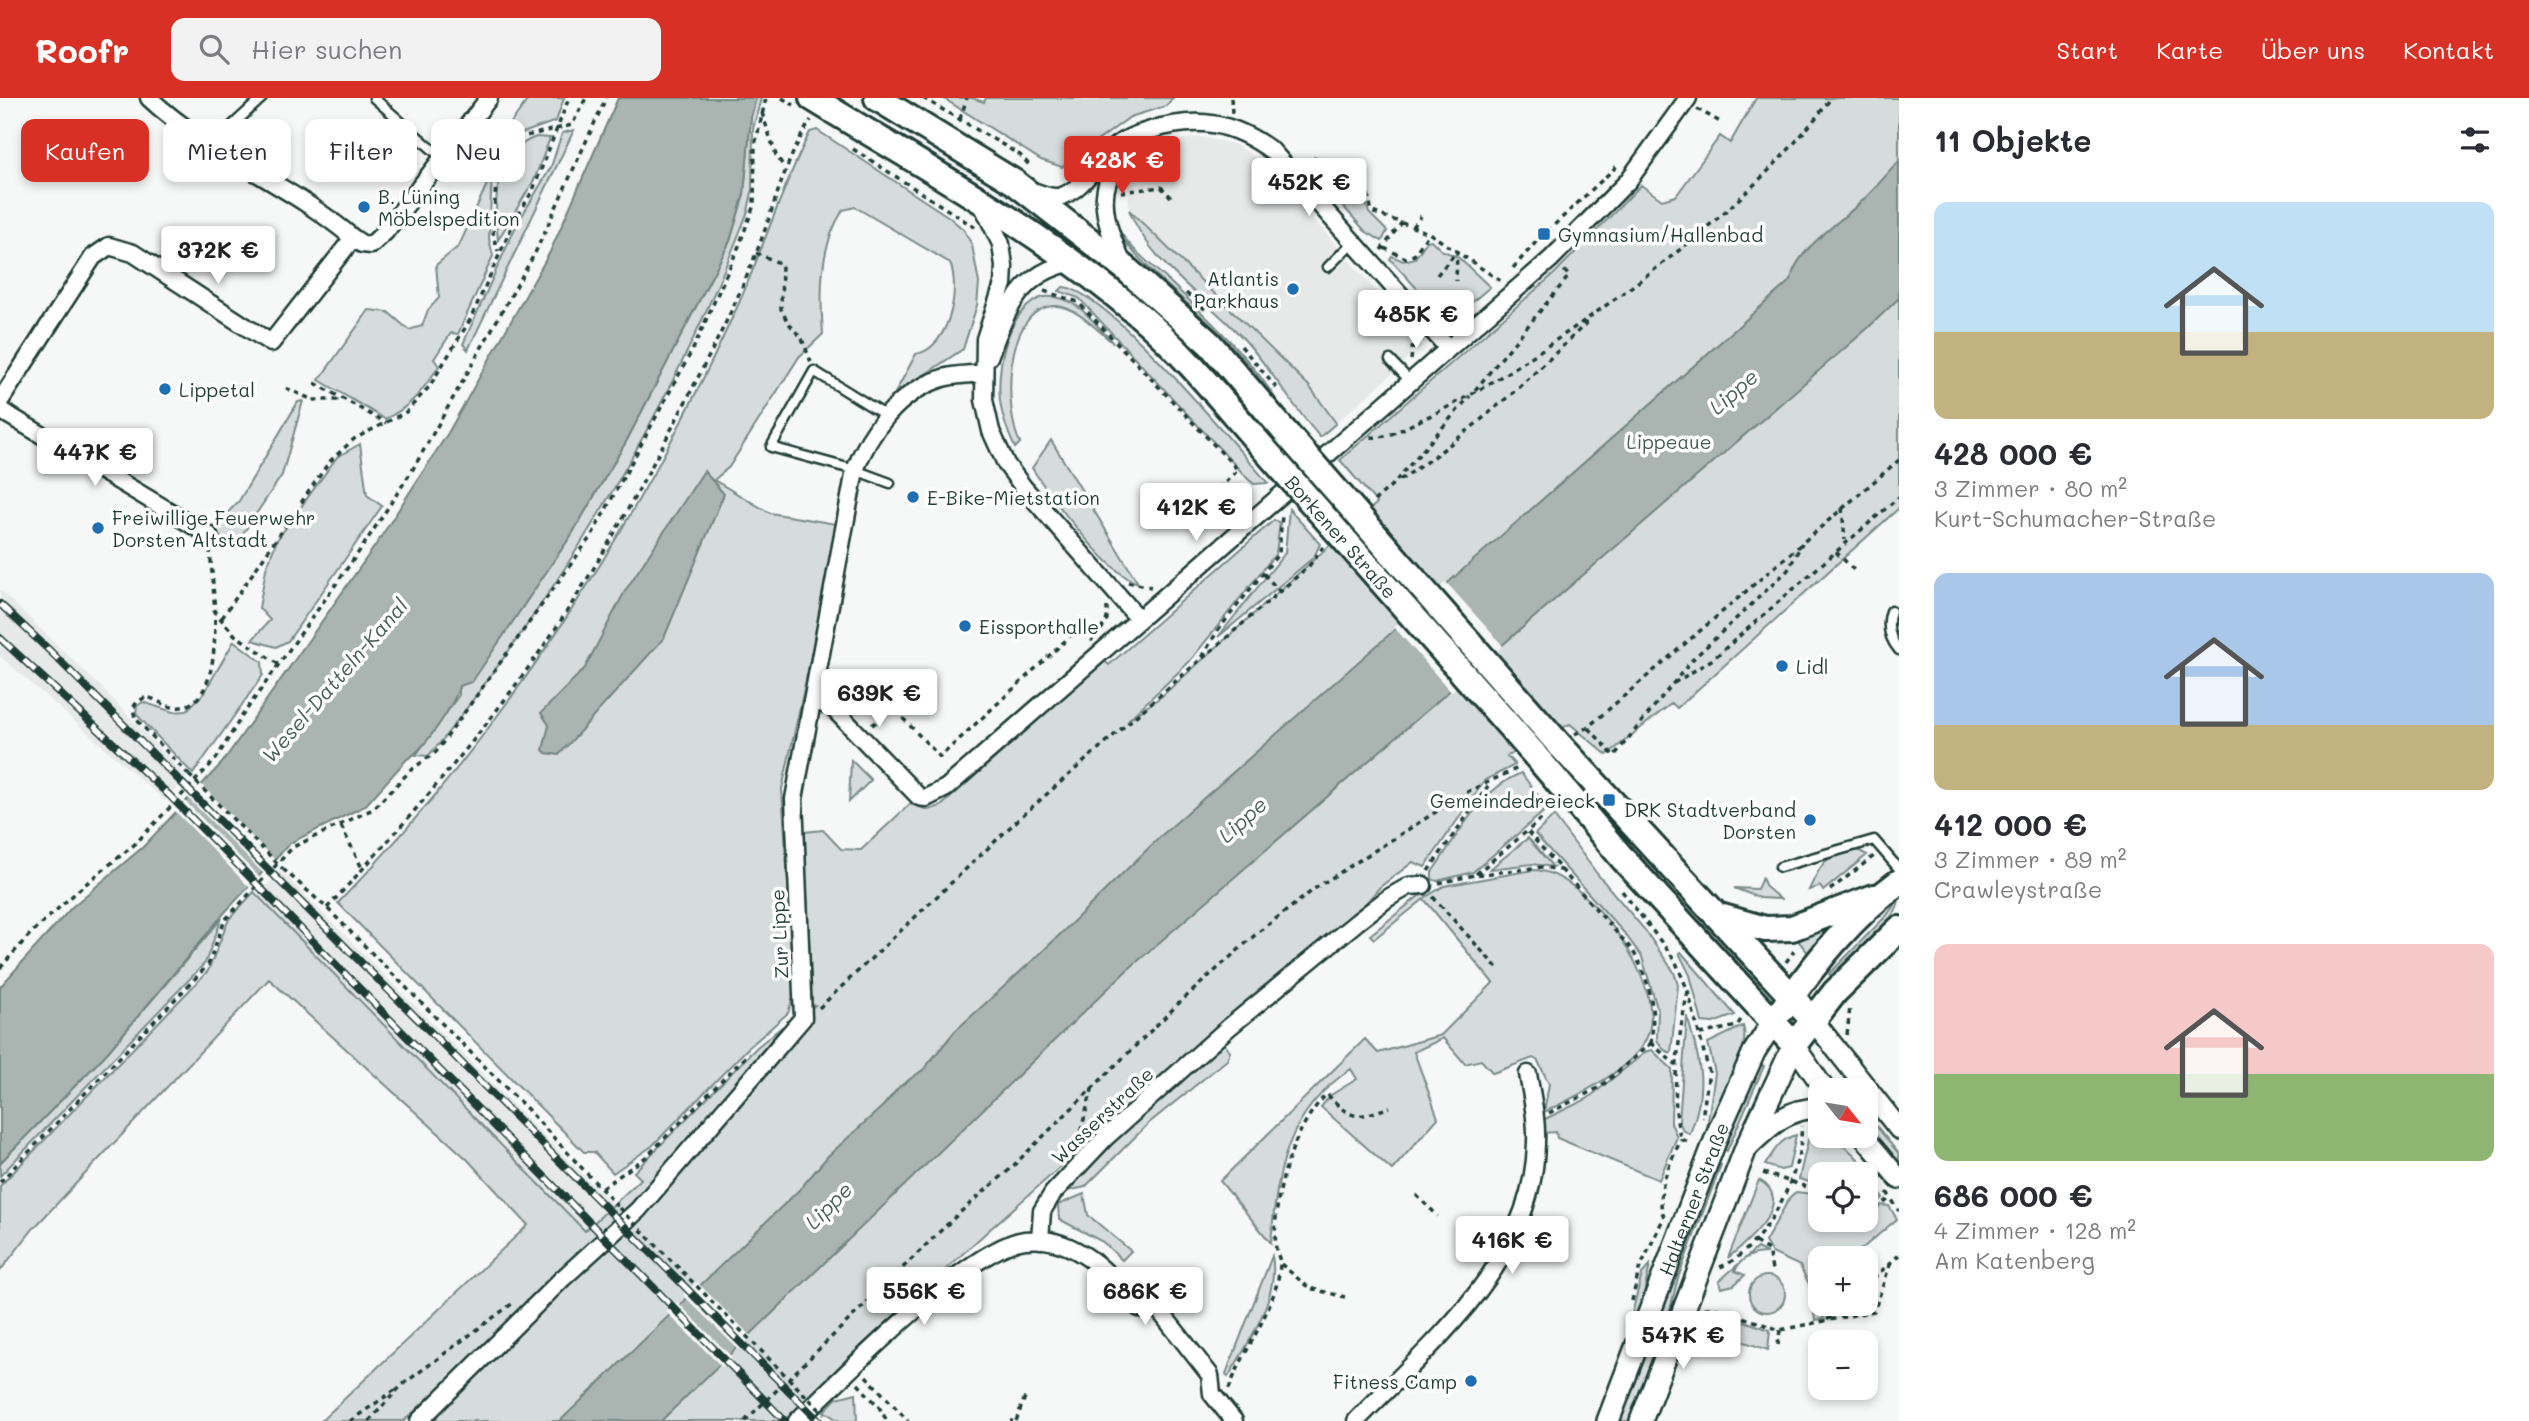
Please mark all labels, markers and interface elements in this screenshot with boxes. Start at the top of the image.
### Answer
search box [171,18,661,81]
text: Roofr [35,28,129,71]
icon: search [195,30,233,68]
text: Hier suchen [251,32,403,66]
text: Start [2056,34,2118,65]
text: Karte [2156,34,2223,65]
text: Über uns [2261,34,2365,65]
text: Kontakt [2403,34,2494,65]
chip: Kaufen [21,119,149,182]
chip: Mieten [163,119,291,182]
chip: Filter [305,119,417,182]
chip: Neu [431,119,525,182]
text: 11 Objekte [1934,120,2091,160]
icon: filters [2456,121,2494,159]
pin: 428K € [1065,136,1179,196]
text: 428K € [1080,144,1164,174]
pin: 452K € [1252,158,1366,218]
text: 452K € [1268,166,1350,196]
place label: B. Lüning Möbelspedition [378,184,520,231]
marker: B. Lüning Möbelspedition [356,199,372,215]
place label: Gymnasium/Hallenbad [1558,222,1763,247]
pin: 372K € [161,226,275,286]
marker: Gymnasium/Hallenbad [1536,226,1552,242]
text: 372K € [177,234,259,264]
icon: home [2151,248,2277,374]
place label: Atlantis Parkhaus [1194,266,1279,313]
marker: Atlantis Parkhaus [1285,281,1301,297]
pin: 485K € [1359,290,1473,350]
text: 485K € [1374,298,1458,328]
water label: Lippe [1703,362,1763,420]
place label: Lippetal [179,377,255,402]
marker: Lippetal [157,381,173,397]
pin: 447K € [38,428,152,488]
park label: Lippeaue [1626,429,1712,454]
text: 428 000 € [1934,433,2092,473]
text: 447K € [53,436,137,466]
street label: Borkener Straße [1280,469,1403,603]
text: 3 Zimmer · 80 m² [1934,473,2127,503]
pin: 412K € [1139,484,1253,543]
place label: E-Bike-Mietstation [927,485,1100,510]
marker: E-Bike-Mietstation [905,489,921,505]
text: 412K € [1156,491,1236,521]
text: Kurt-Schumacher-Straße [1934,503,2216,533]
place label: Freiwillige Feuerwehr Dorsten Altstadt [112,505,315,552]
marker: Freiwillige Feuerwehr Dorsten Altstadt [90,520,106,536]
water label: Wesel-Datteln-Kanal [255,592,413,768]
place label: Eissporthalle [979,614,1099,639]
marker: Eissporthalle [957,618,973,634]
icon: home [2151,619,2277,745]
place label: Lidl [1796,654,1829,679]
marker: Lidl [1774,658,1790,674]
pin: 639K € [822,670,936,729]
text: 639K € [837,677,921,707]
place label: Gemeindedreieck [1430,788,1595,813]
water label: Lippe [1212,790,1272,848]
marker: Gemeindedreieck [1601,792,1617,808]
place label: DRK Stadtverband Dorsten [1624,797,1796,844]
text: 412 000 € [1934,804,2087,844]
marker: DRK Stadtverband Dorsten [1802,812,1818,828]
text: 3 Zimmer · 89 m² [1934,844,2126,874]
text: Crawleystraße [1934,874,2102,904]
street label: Zur Lippe [764,888,794,980]
icon: home [2151,990,2277,1116]
street label: Wasserstraße [1046,1061,1158,1169]
north arrow [1808,1078,1878,1148]
map controls [1808,1078,1878,1400]
street label: Halterner Straße [1652,1119,1734,1279]
button: locate [1808,1162,1878,1232]
text: 686 000 € [1934,1175,2093,1215]
water label: Lippe [799,1176,857,1234]
text: 4 Zimmer · 128 m² [1934,1215,2136,1245]
pin: 416K € [1455,1216,1569,1276]
text: 416K € [1472,1224,1552,1254]
text: Am Katenberg [1934,1245,2095,1275]
button: + [1808,1246,1878,1316]
pin: 556K € [867,1268,981,1327]
pin: 686K € [1088,1268,1202,1327]
text: 556K € [883,1275,965,1305]
text: 686K € [1103,1275,1187,1305]
pin: 547K € [1626,1312,1740,1371]
text: 547K € [1642,1319,1724,1349]
button: − [1808,1330,1878,1400]
place label: Fitness Camp [1333,1369,1457,1394]
marker: Fitness Camp [1463,1373,1479,1389]

